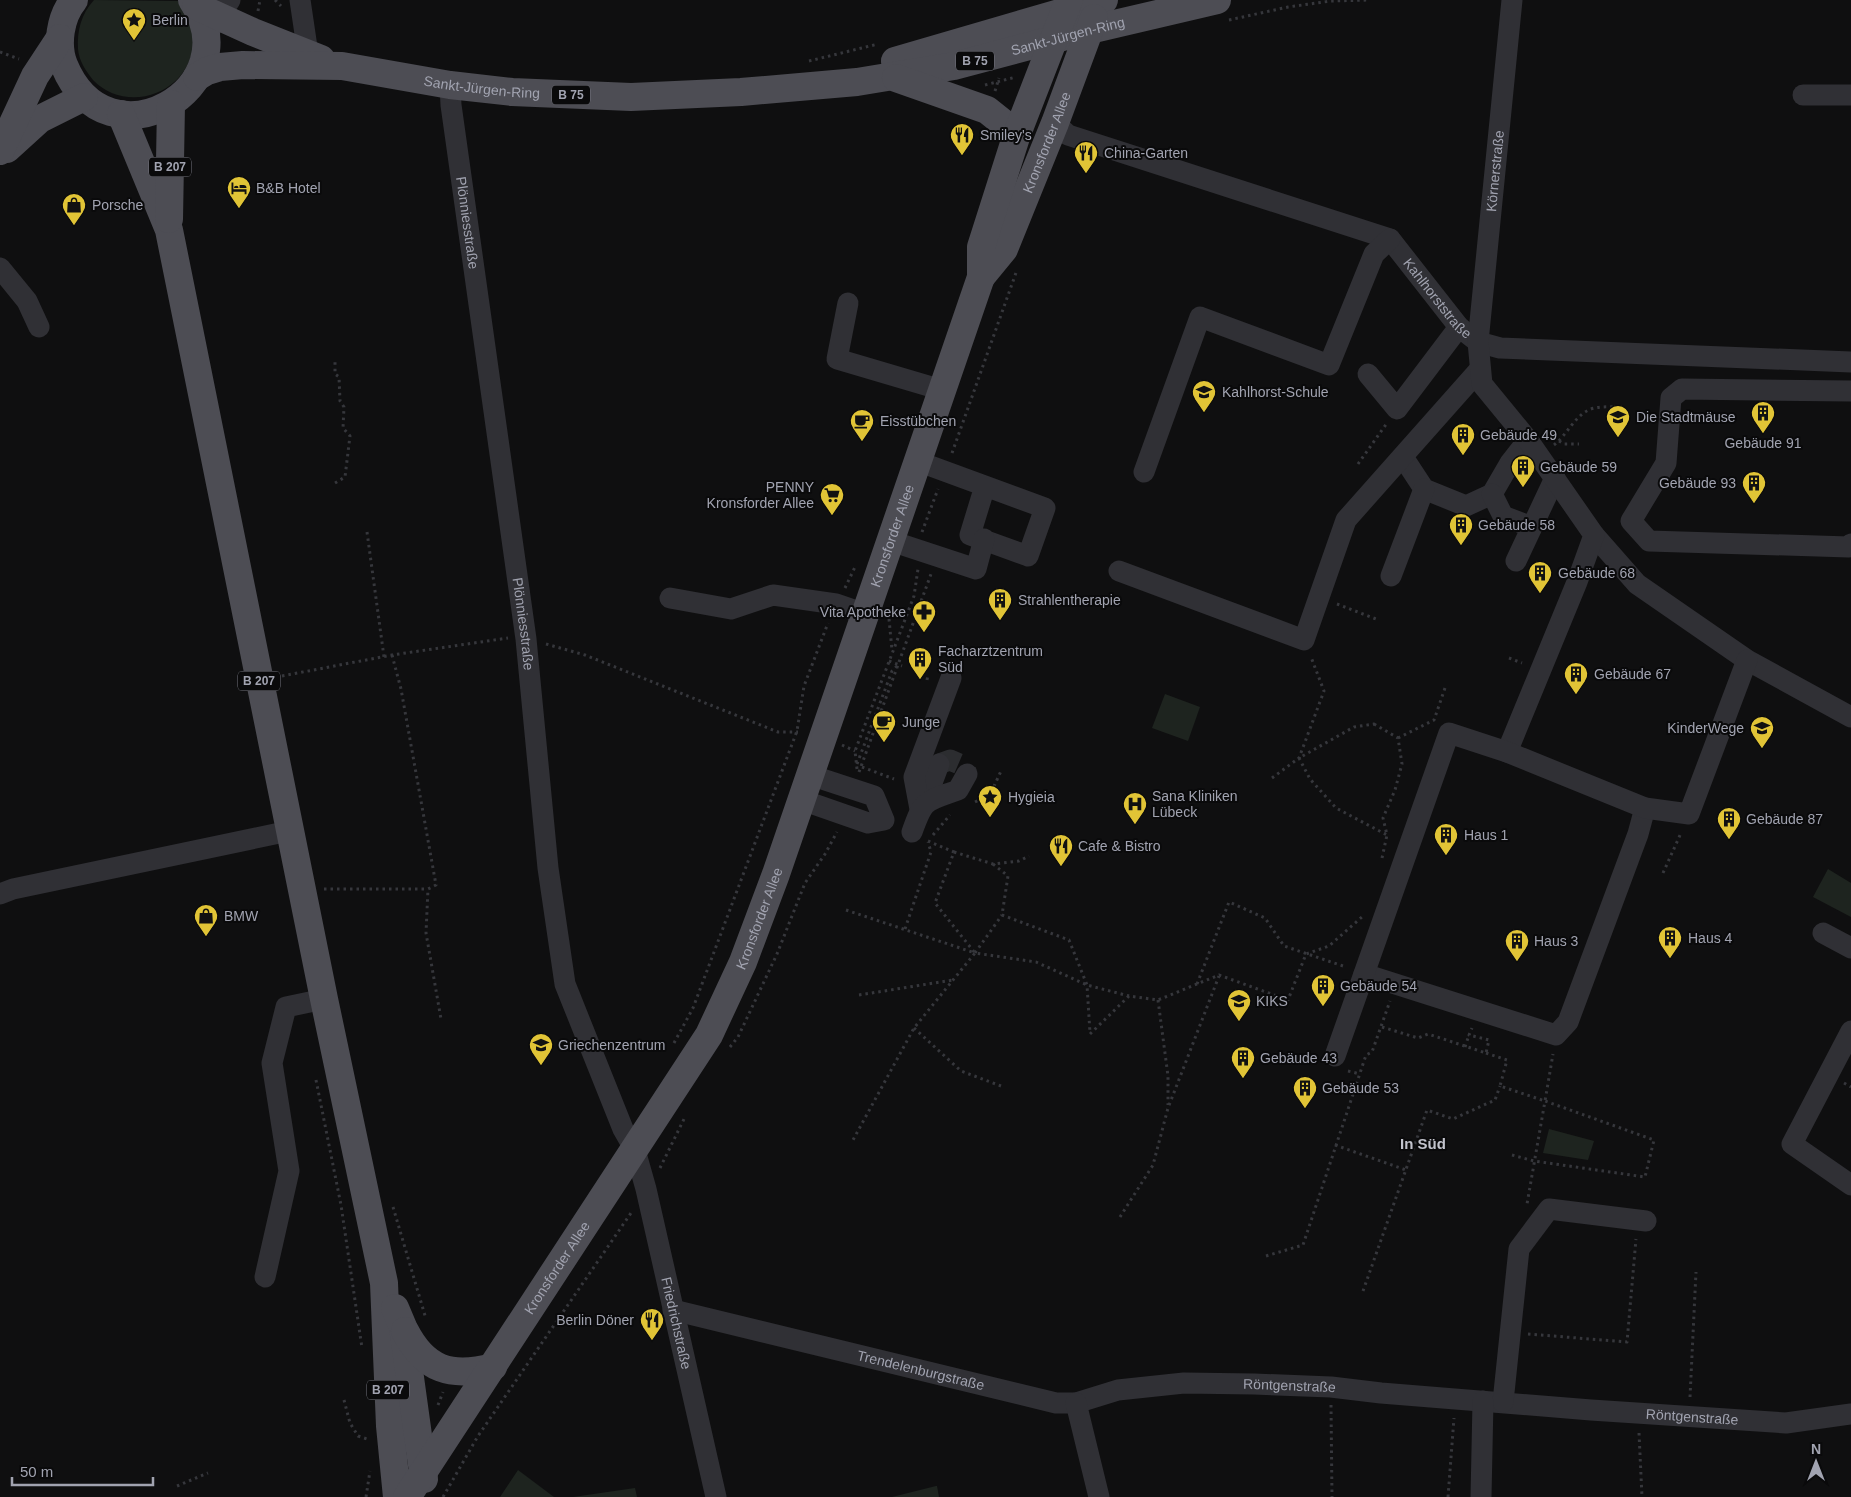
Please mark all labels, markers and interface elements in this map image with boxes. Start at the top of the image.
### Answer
place icon: Berlin [121,7,147,41]
place label: Berlin [152,12,188,28]
street label: Sankt-Jürgen-Ring [1009,14,1126,58]
road number: B 75 [956,51,994,70]
street label: Sankt-Jürgen-Ring [423,73,540,101]
road number: B 75 [552,86,590,104]
street label: Kronsforder Allee [1019,89,1074,195]
restaurant icon: Smiley's [949,122,975,156]
place label: Smiley's [980,127,1032,143]
street label: Körnerstraße [1483,129,1507,212]
restaurant icon: China-Garten [1073,140,1099,174]
place label: China-Garten [1104,145,1188,161]
road number: B 207 [149,158,191,176]
hotel icon: B&B Hotel [226,175,252,209]
street label: Plönniesstraße [453,175,482,270]
place label: B&B Hotel [256,180,321,196]
shop icon: Porsche [61,192,87,226]
place label: Porsche [92,197,144,213]
street label: Kahlhorststraße [1400,255,1475,342]
school or university icon: Kahlhorst-Schule [1191,379,1217,413]
place label: Kahlhorst-Schule [1222,384,1329,400]
building icon: Gebäude 91 [1750,400,1776,434]
school or university icon: Die Stadtmäuse [1605,404,1631,438]
cafe icon: Eisstübchen [849,408,875,442]
place label: Die Stadtmäuse [1636,409,1736,425]
place label: Eisstübchen [880,413,956,429]
building icon: Gebäude 49 [1450,422,1476,456]
place label: Gebäude 49 [1480,427,1557,443]
place label: Gebäude 91 [1724,435,1802,451]
building icon: Gebäude 59 [1510,454,1536,488]
place label: Gebäude 59 [1540,459,1617,475]
building icon: Gebäude 93 [1741,470,1767,504]
place label: Gebäude 93 [1659,475,1736,491]
place label: PENNY Kronsforder Allee [707,479,815,511]
supermarket icon: PENNY Kronsforder Allee [819,482,845,516]
street label: Kronsforder Allee [867,482,917,589]
building icon: Gebäude 58 [1448,512,1474,546]
place label: Gebäude 58 [1478,517,1555,533]
building icon: Gebäude 68 [1527,560,1553,594]
place label: Gebäude 68 [1558,565,1635,581]
street label: Plönniesstraße [509,576,537,671]
building icon: Strahlentherapie [987,587,1013,621]
place label: Strahlentherapie [1018,592,1121,608]
pharmacy icon: Vita Apotheke [911,599,937,633]
place label: Vita Apotheke [820,604,906,620]
place label: Facharztzentrum Süd [938,643,1043,675]
building icon: Facharztzentrum Süd [907,646,933,680]
building icon: Gebäude 67 [1563,661,1589,695]
place label: Gebäude 67 [1594,666,1671,682]
road number: B 207 [238,671,280,690]
cafe icon: Junge [871,709,897,743]
place label: Junge [902,714,940,730]
school or university icon: KinderWege [1749,715,1775,749]
place label: KinderWege [1667,720,1744,736]
place icon: Hygieia [977,784,1003,818]
place label: Sana Kliniken Lübeck [1152,788,1238,820]
place label: Hygieia [1008,789,1055,805]
hospital icon: Sana Kliniken Lübeck [1122,791,1148,825]
building icon: Gebäude 87 [1716,806,1742,840]
place label: Gebäude 87 [1746,811,1823,827]
building icon: Haus 1 [1433,822,1459,856]
place label: Haus 1 [1464,827,1509,843]
restaurant icon: Cafe & Bistro [1048,833,1074,867]
place label: Cafe & Bistro [1078,838,1161,854]
street label: Kronsforder Allee [733,865,786,972]
shop icon: BMW [193,903,219,937]
place label: BMW [224,908,259,924]
building icon: Haus 4 [1657,925,1683,959]
building icon: Haus 3 [1504,928,1530,962]
place label: Haus 4 [1688,930,1733,946]
place label: Haus 3 [1534,933,1579,949]
building icon: Gebäude 54 [1310,973,1336,1007]
place label: Gebäude 54 [1340,978,1417,994]
school or university icon: KIKS [1226,988,1252,1022]
place label: KIKS [1256,993,1288,1009]
school or university icon: Griechenzentrum [528,1032,554,1066]
place label: Griechenzentrum [558,1037,665,1053]
building icon: Gebäude 43 [1230,1045,1256,1079]
place label: Gebäude 43 [1260,1050,1337,1066]
building icon: Gebäude 53 [1292,1075,1318,1109]
place label: Gebäude 53 [1322,1080,1399,1096]
district label: In Süd [1400,1135,1446,1152]
street label: Kronsforder Allee [521,1218,593,1317]
street label: Friedrichstraße [658,1275,695,1371]
restaurant icon: Berlin Döner [639,1307,665,1341]
place label: Berlin Döner [556,1312,634,1328]
street label: Trendelenburgstraße [856,1347,986,1393]
street label: Röntgenstraße [1243,1376,1337,1396]
road number: B 207 [367,1380,409,1400]
street label: Röntgenstraße [1645,1406,1739,1428]
north arrow [1791,1437,1841,1487]
text: N [1811,1441,1821,1457]
scale bar [12,1454,154,1486]
text: 50 m [20,1463,53,1480]

